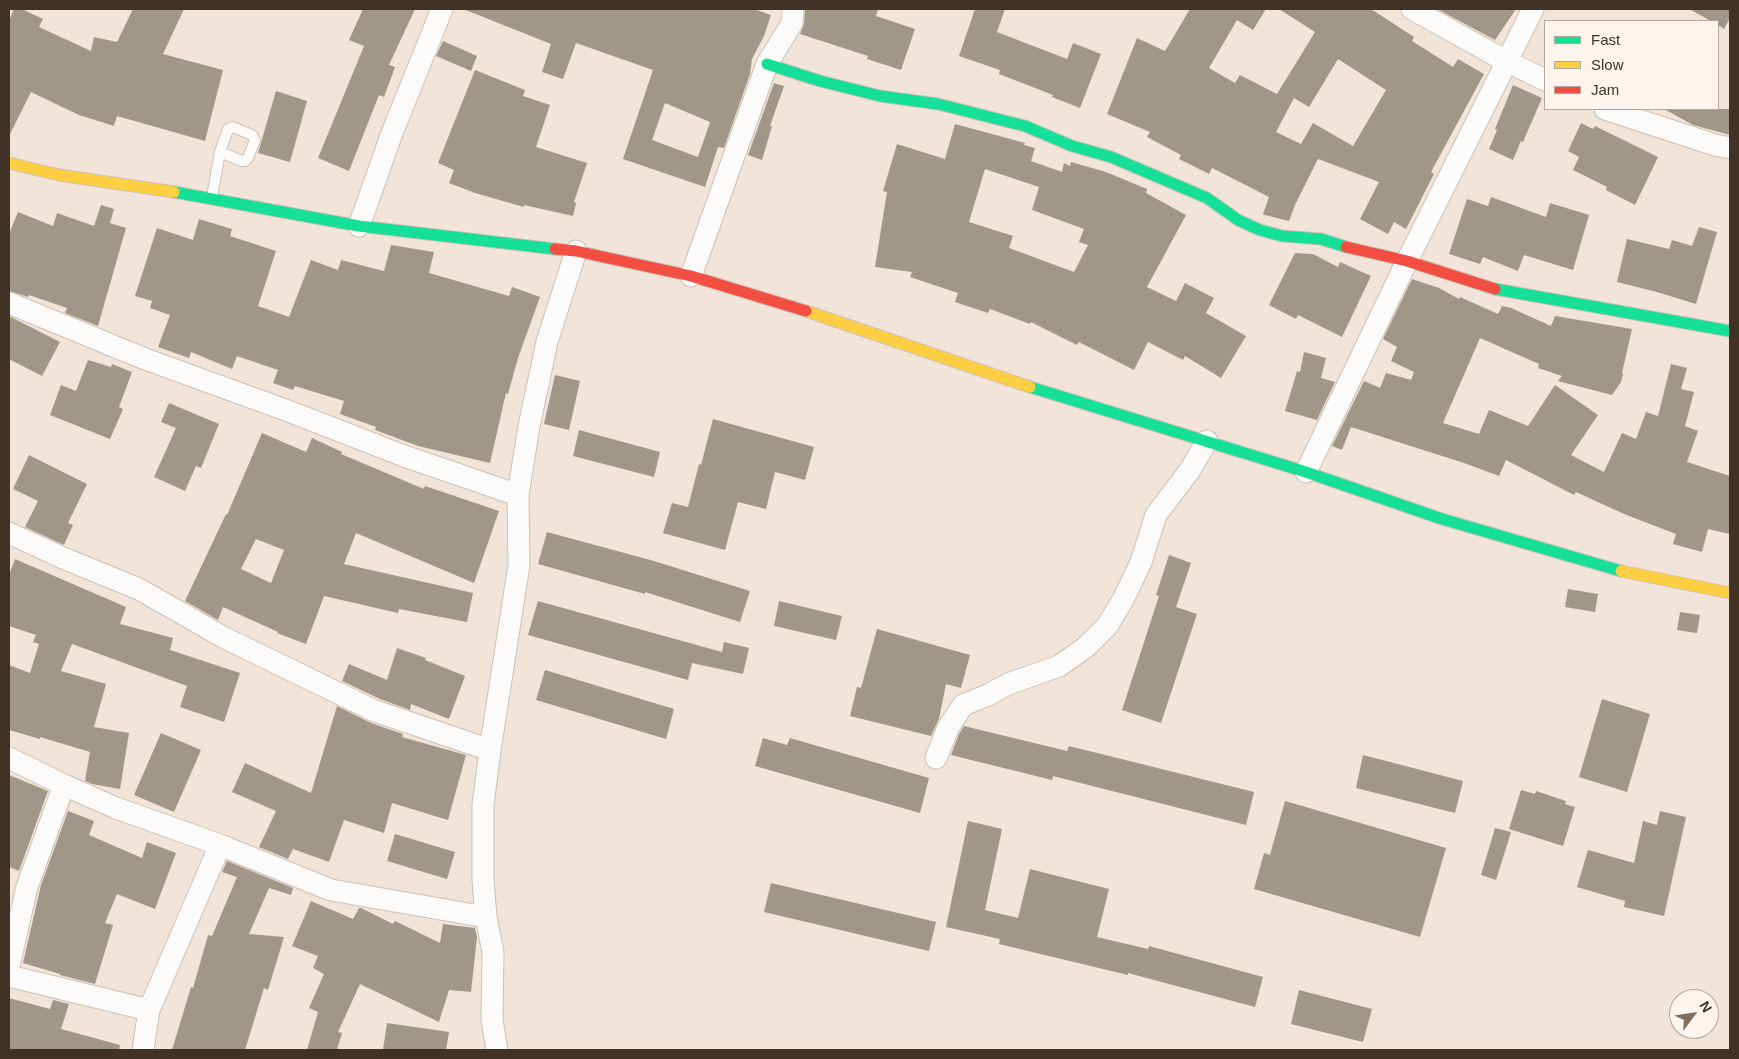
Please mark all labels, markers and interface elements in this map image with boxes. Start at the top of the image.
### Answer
legend [1544,20,1719,110]
text: Fast [1591,31,1620,48]
text: Slow [1591,56,1624,73]
text: Jam [1591,81,1619,98]
north arrow [1669,989,1719,1039]
text: N [1697,998,1715,1015]

